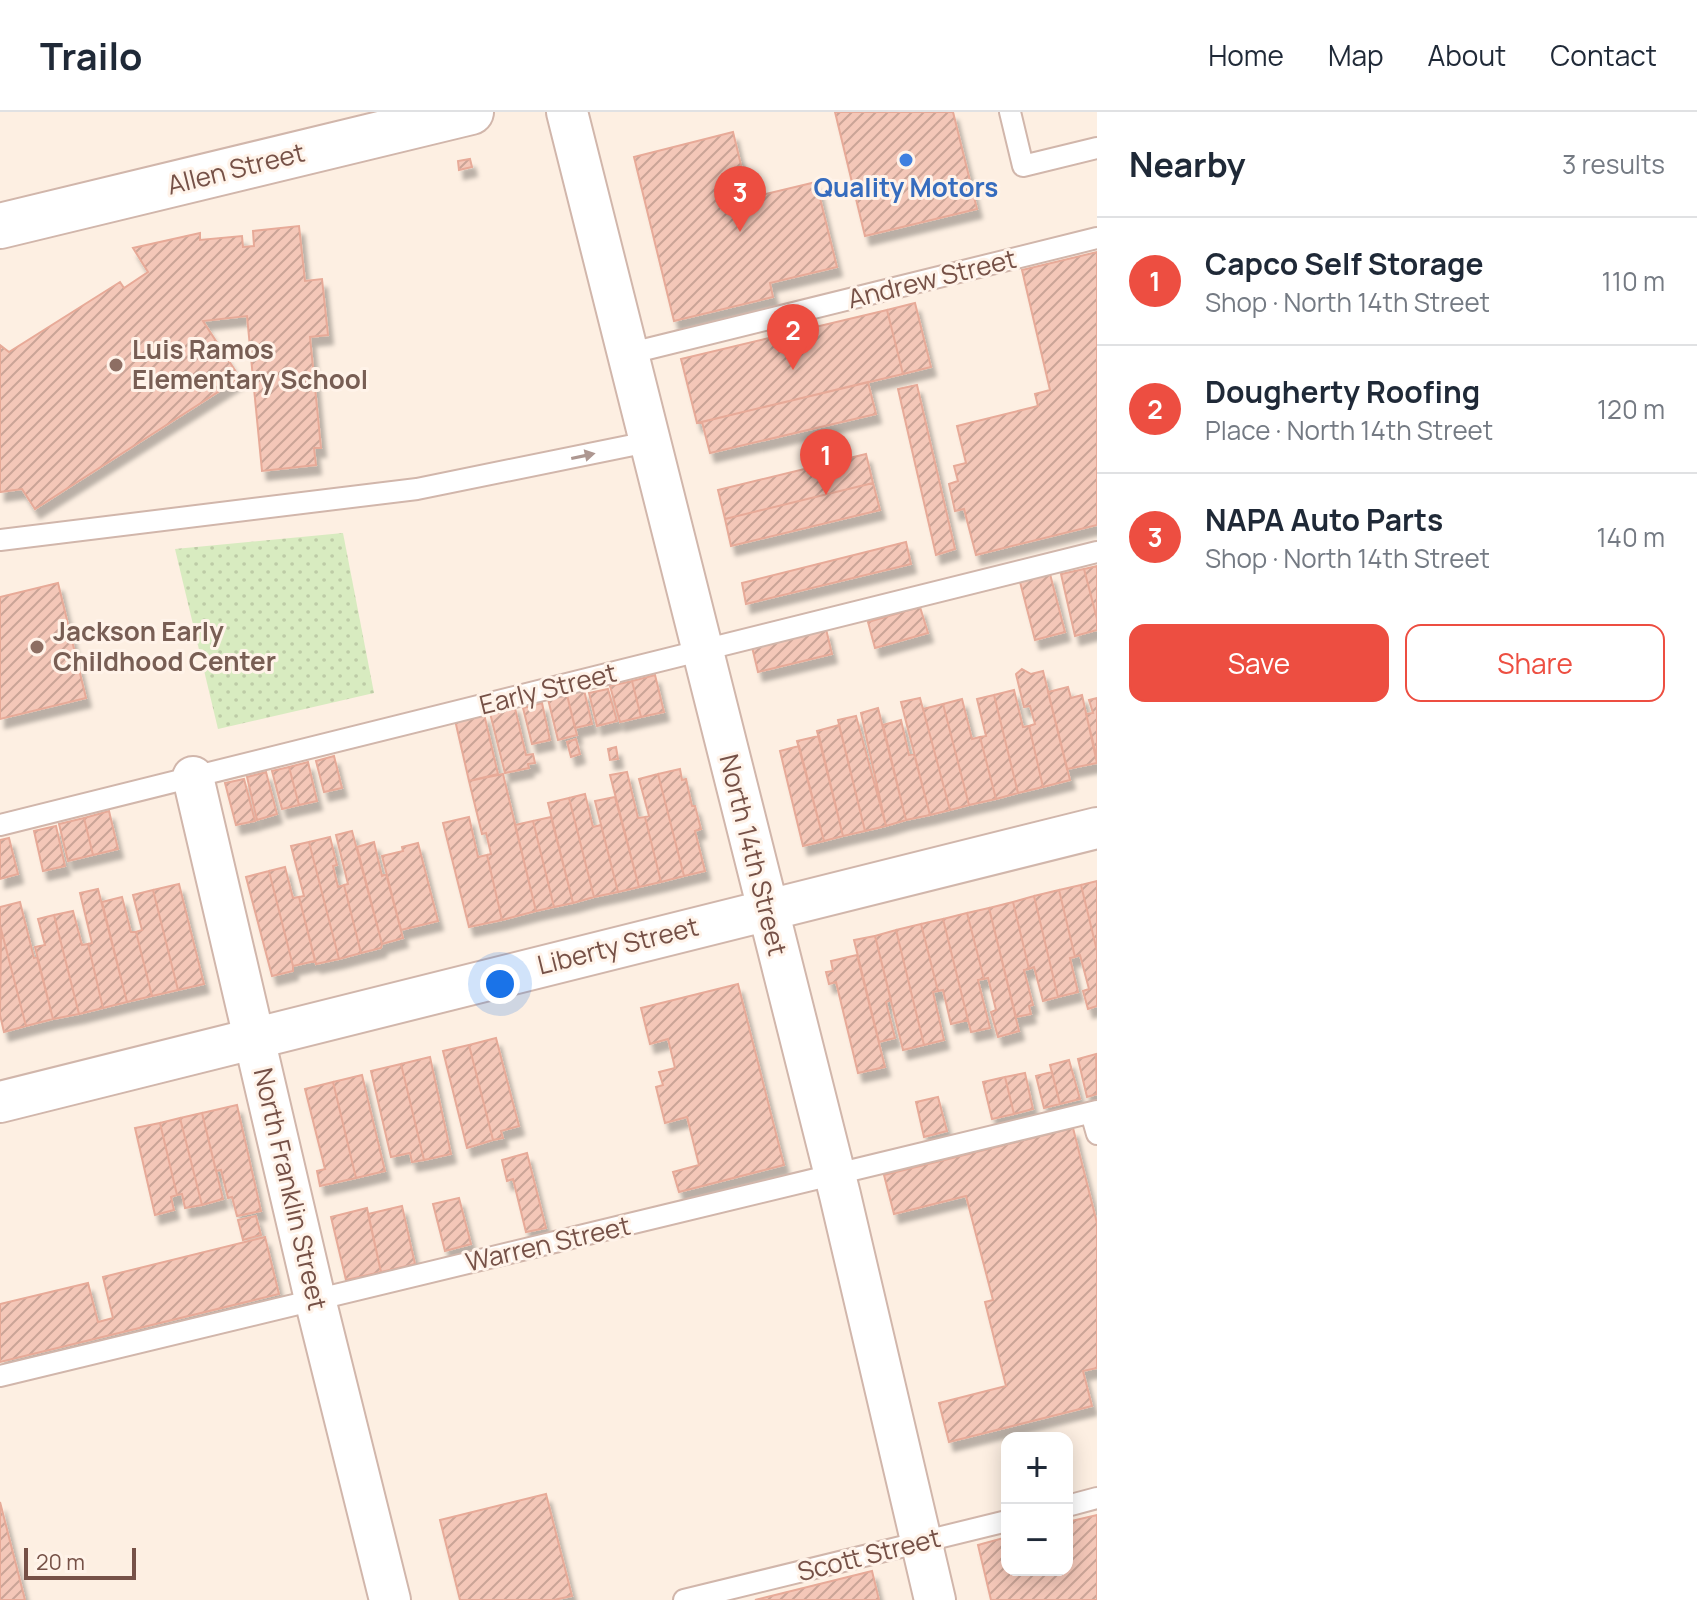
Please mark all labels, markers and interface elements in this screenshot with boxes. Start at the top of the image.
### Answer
text: Trailo [40,29,143,81]
text: Home [1208,36,1284,74]
text: Map [1328,36,1384,74]
text: About [1428,36,1506,74]
text: Contact [1550,36,1657,74]
street label: Allen Street [163,134,308,202]
text: Nearby [1129,141,1245,187]
text: 3 results [1562,146,1665,182]
marker: Quality Motors [897,151,915,169]
pin: 3 [714,166,766,232]
place label: Quality Motors [814,169,998,205]
street label: Andrew Street [844,240,1020,316]
text: Capco Self Storage [1205,243,1484,284]
text: 1 [1149,263,1161,299]
text: 110 m [1602,263,1665,299]
text: Shop · North 14th Street [1205,284,1490,320]
pin: 2 [767,304,819,370]
place label: Luis Ramos Elementary School [132,331,368,397]
marker: Luis Ramos Elementary School [107,356,125,374]
text: Dougherty Roofing [1205,371,1480,412]
text: 2 [1147,391,1163,427]
text: 120 m [1597,391,1665,427]
text: Place · North 14th Street [1205,412,1493,448]
pin: 1 [800,429,852,495]
one-way arrow [571,449,596,462]
text: NAPA Auto Parts [1205,499,1443,540]
text: 3 [1147,519,1163,555]
text: 140 m [1596,519,1665,555]
text: Shop · North 14th Street [1205,540,1490,576]
place label: Jackson Early Childhood Center [53,613,276,679]
button: Save [1129,624,1389,702]
button: Share [1405,624,1665,702]
marker: Jackson Early Childhood Center [28,638,46,656]
street label: Early Street [475,654,620,722]
street label: North 14th Street [712,750,796,959]
street label: Liberty Street [534,908,702,982]
your location [480,964,520,1004]
street label: North Franklin Street [246,1064,336,1313]
street label: Warren Street [462,1207,634,1279]
map controls [1001,1432,1073,1576]
button: + [1001,1432,1073,1504]
button: − [1001,1504,1073,1576]
street label: Scott Street [793,1519,944,1589]
scale bar [24,1544,136,1580]
text: 20 m [36,1547,85,1577]

